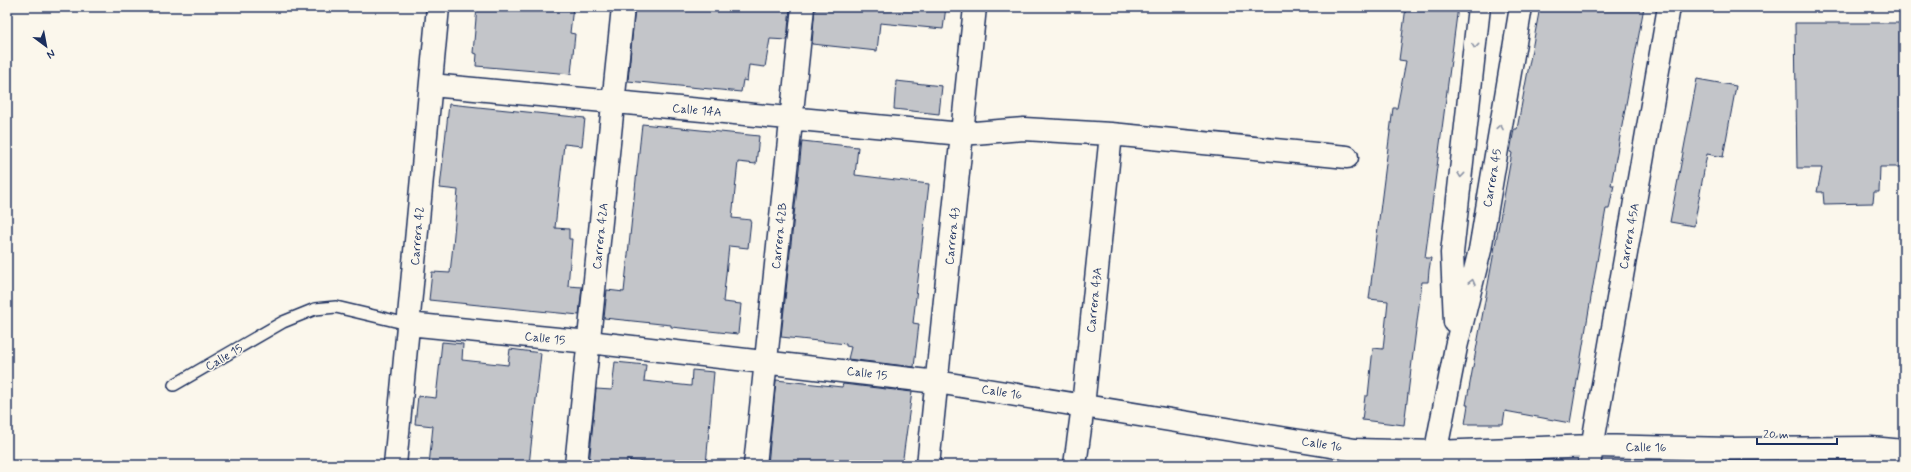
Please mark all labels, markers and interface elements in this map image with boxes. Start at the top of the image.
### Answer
north arrow [26,26,66,66]
one-way arrow [1471,43,1480,49]
text: N [44,46,58,62]
street label: Calle 14A [672,101,722,121]
one-way arrow [1496,124,1504,130]
street label: Carrera 45 [1480,148,1506,209]
one-way arrow [1456,172,1465,178]
street label: Carrera 42A [590,202,612,270]
street label: Carrera 42B [769,202,791,270]
street label: Carrera 45A [1616,202,1644,271]
street label: Carrera 42 [407,206,429,266]
street label: Carrera 43 [942,206,964,266]
street label: Carrera 43A [1084,266,1106,334]
one-way arrow [1467,279,1476,286]
street label: Calle 15 [524,329,566,349]
street label: Calle 15 [203,341,246,375]
street label: Calle 15 [846,364,888,384]
street label: Calle 16 [980,382,1024,404]
scale bar [1757,420,1837,446]
text: 20 m [1763,427,1789,443]
street label: Calle 16 [1300,434,1344,456]
street label: Calle 16 [1625,440,1667,456]

